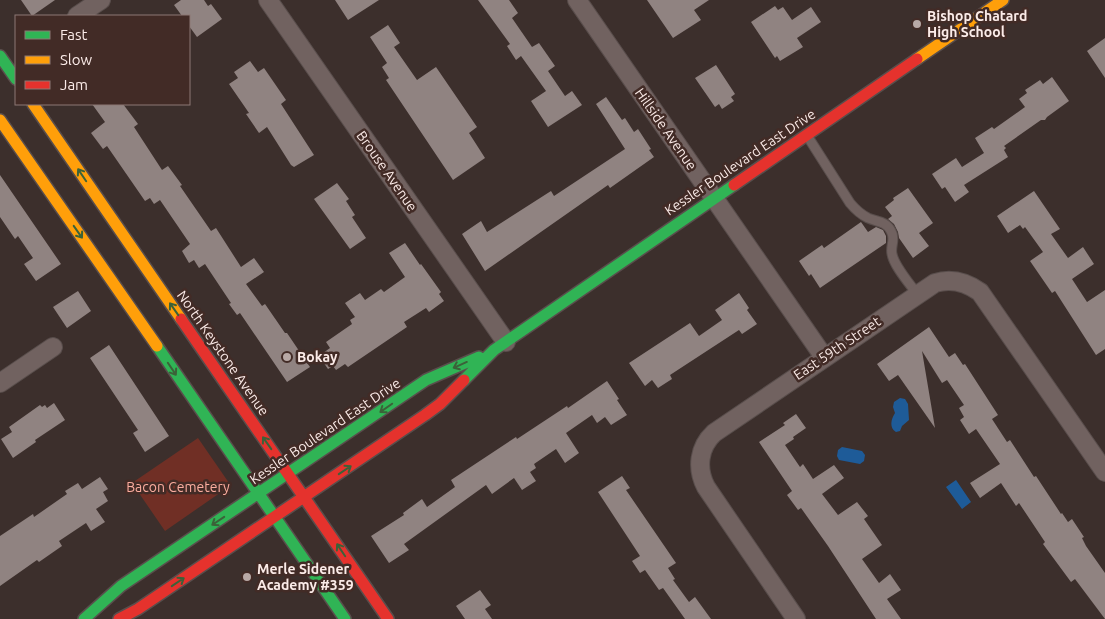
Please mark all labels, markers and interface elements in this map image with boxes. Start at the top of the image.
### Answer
place label: Bishop Chatard High School [927,8,1027,40]
legend [15,15,190,105]
marker: Bishop Chatard High School [911,18,923,30]
text: Fast [60,26,88,43]
text: Slow [60,51,93,68]
text: Jam [60,76,88,93]
street label: Hillside Avenue [632,85,700,173]
street label: Kessler Boulevard East Drive [662,106,818,218]
street label: Brouse Avenue [353,128,421,214]
one-way arrow [77,169,87,183]
one-way arrow [73,225,83,239]
street label: North Keystone Avenue [174,287,272,419]
one-way arrow [169,302,179,316]
street label: East 59th Street [790,313,884,383]
place label: Bokay [297,349,338,365]
marker: Bokay [281,351,293,363]
one-way arrow [167,361,177,375]
one-way arrow [453,361,468,371]
street label: Kessler Boulevard East Drive [247,375,403,487]
one-way arrow [379,402,393,413]
one-way arrow [262,436,272,450]
one-way arrow [338,465,352,475]
park label: Bacon Cemetery [126,479,230,495]
one-way arrow [211,516,225,526]
one-way arrow [336,543,346,557]
place label: Merle Sidener Academy #359 [257,561,354,593]
marker: Merle Sidener Academy #359 [241,571,253,583]
one-way arrow [171,577,185,587]

